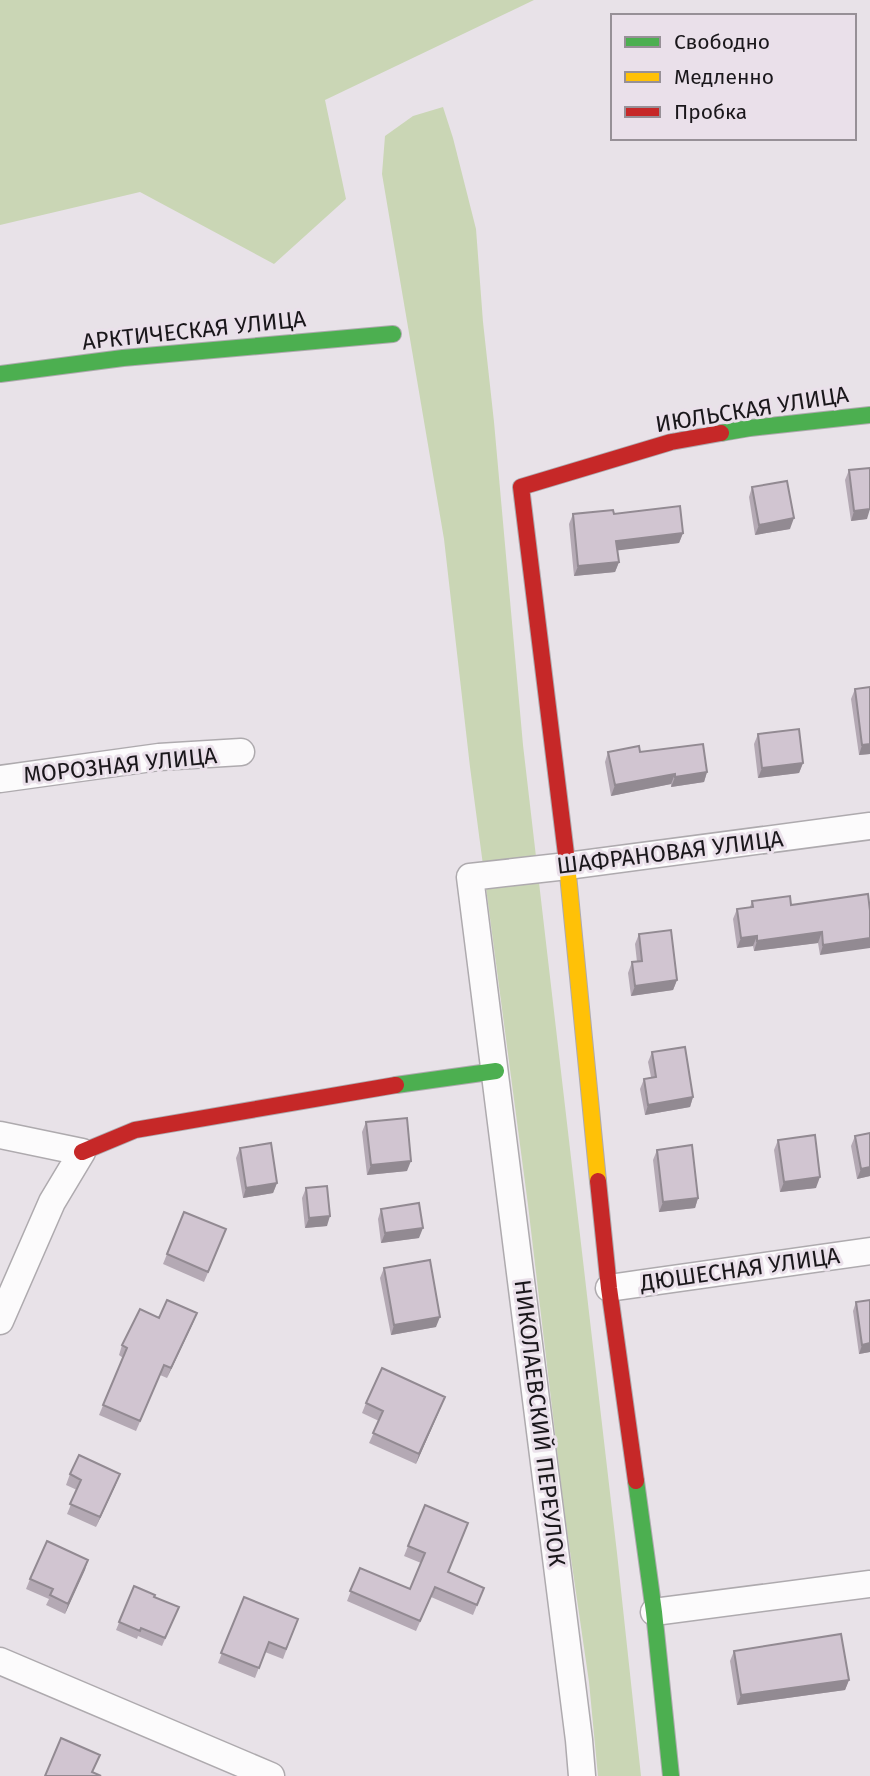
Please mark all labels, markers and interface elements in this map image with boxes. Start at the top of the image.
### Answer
legend [611,14,856,140]
text: Свободно [674,29,770,55]
text: Медленно [674,64,774,90]
text: Пробка [674,99,747,125]
street label: АРКТИЧЕСКАЯ УЛИЦА [81,304,308,356]
street label: ИЮЛЬСКАЯ УЛИЦА [653,380,851,438]
street label: МОРОЗНАЯ УЛИЦА [22,741,219,789]
street label: ШАФРАНОВАЯ УЛИЦА [555,824,786,880]
street label: ДЮШЕСНАЯ УЛИЦА [638,1241,842,1297]
street label: НИКОЛАЕВСКИЙ ПЕРЕУЛОК [509,1278,572,1568]

